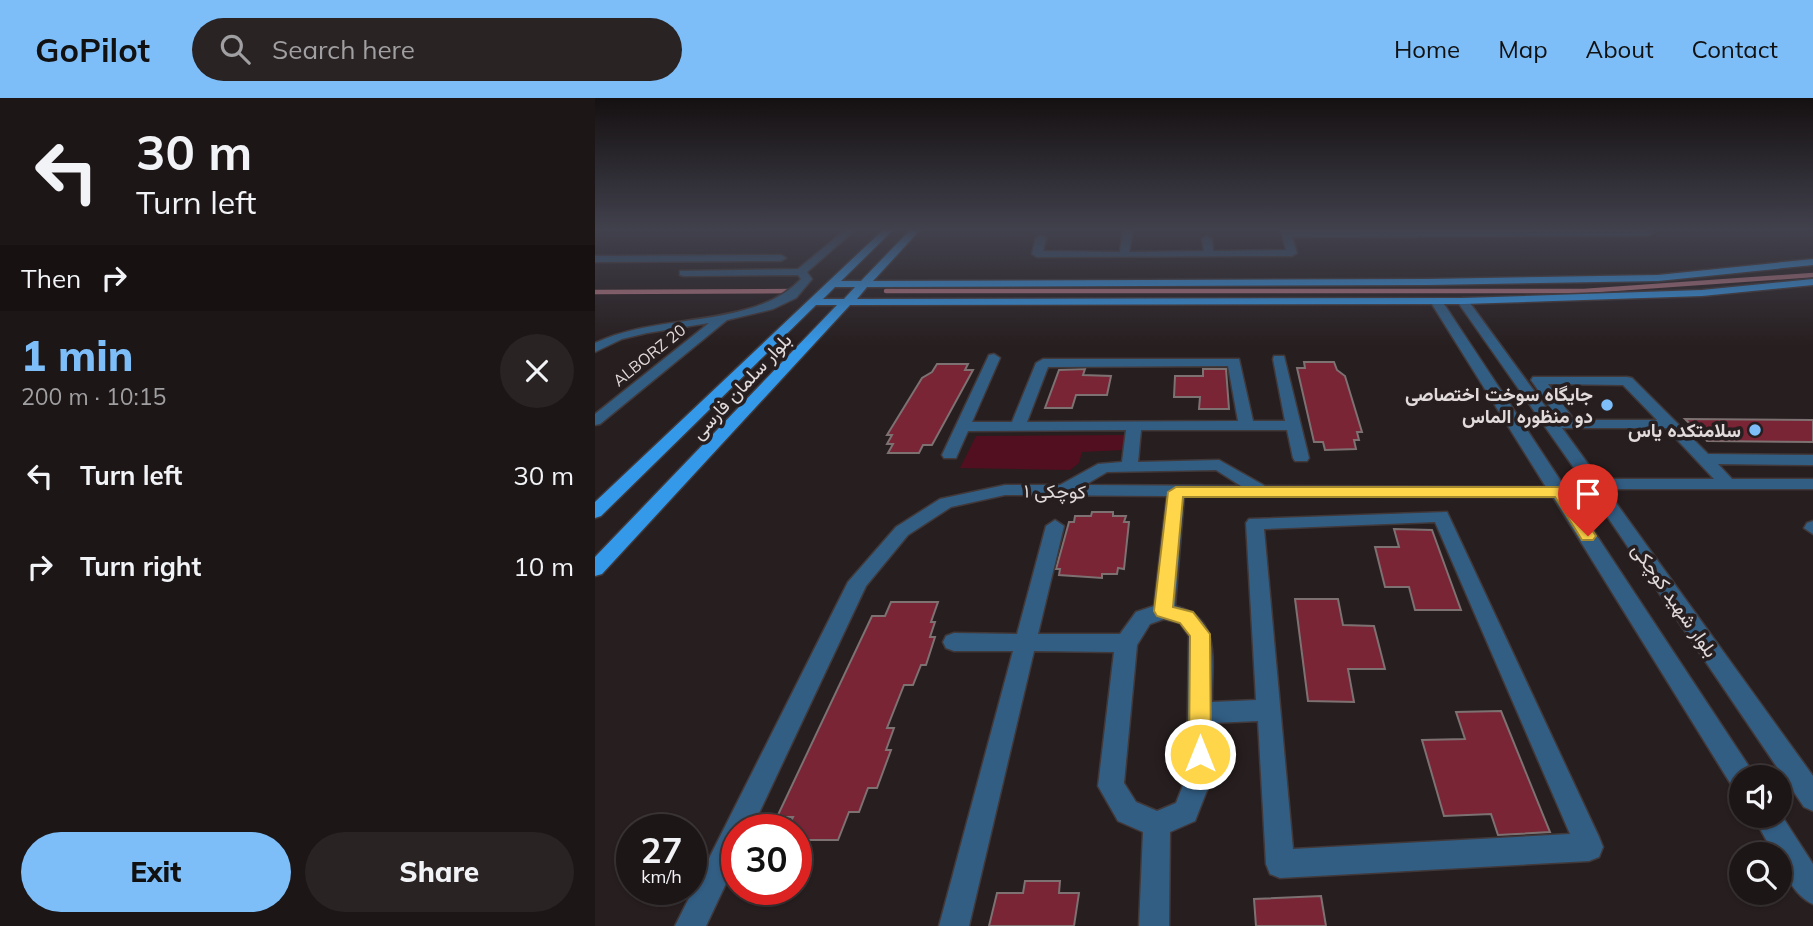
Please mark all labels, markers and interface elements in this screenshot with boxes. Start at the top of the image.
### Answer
search box [192,18,682,81]
text: GoPilot [35,29,150,70]
icon: search [216,30,254,68]
text: Search here [272,33,415,66]
text: Home [1394,34,1460,64]
text: Map [1498,34,1548,64]
text: About [1586,34,1654,64]
text: Contact [1692,34,1778,64]
text: 30 m [136,121,252,182]
icon: left [21,126,112,217]
text: Turn left [136,182,256,222]
icon: right [95,259,133,297]
text: Then [21,262,81,295]
street label: ALBORZ 20 [609,320,689,390]
street label: بلوار سلمان فارسی [686,328,796,444]
text: 1 min [21,329,134,382]
button: close [500,334,574,408]
text: 200 m · 10:15 [21,382,166,411]
place label: جایگاه سوخت اختصاصی دو منظوره الماس [1405,382,1593,429]
marker: جایگاه سوخت اختصاصی دو منظوره الماس [1599,397,1615,413]
place label: سلامتکده یاس [1628,418,1741,442]
marker: سلامتکده یاس [1747,422,1763,438]
icon: left [21,457,59,495]
text: Turn left [80,459,182,492]
text: 30 m [513,459,574,492]
pin [1558,464,1618,536]
icon: arrive [1569,475,1607,513]
street label: کوچکی ۱ [1024,478,1086,506]
street label: بلوار شهید کوچکی [1625,538,1723,663]
icon: right [21,548,59,586]
text: Turn right [80,550,201,583]
text: 10 m [513,550,574,583]
position arrow [1163,717,1237,791]
map controls [1729,765,1792,905]
button: sound [1729,765,1792,828]
speed limit sign: 30 [721,814,812,905]
text: 27 [640,828,683,872]
button: Exit [21,832,291,912]
button: Share [305,832,574,912]
button: search [1729,842,1792,905]
text: km/h [641,865,682,888]

